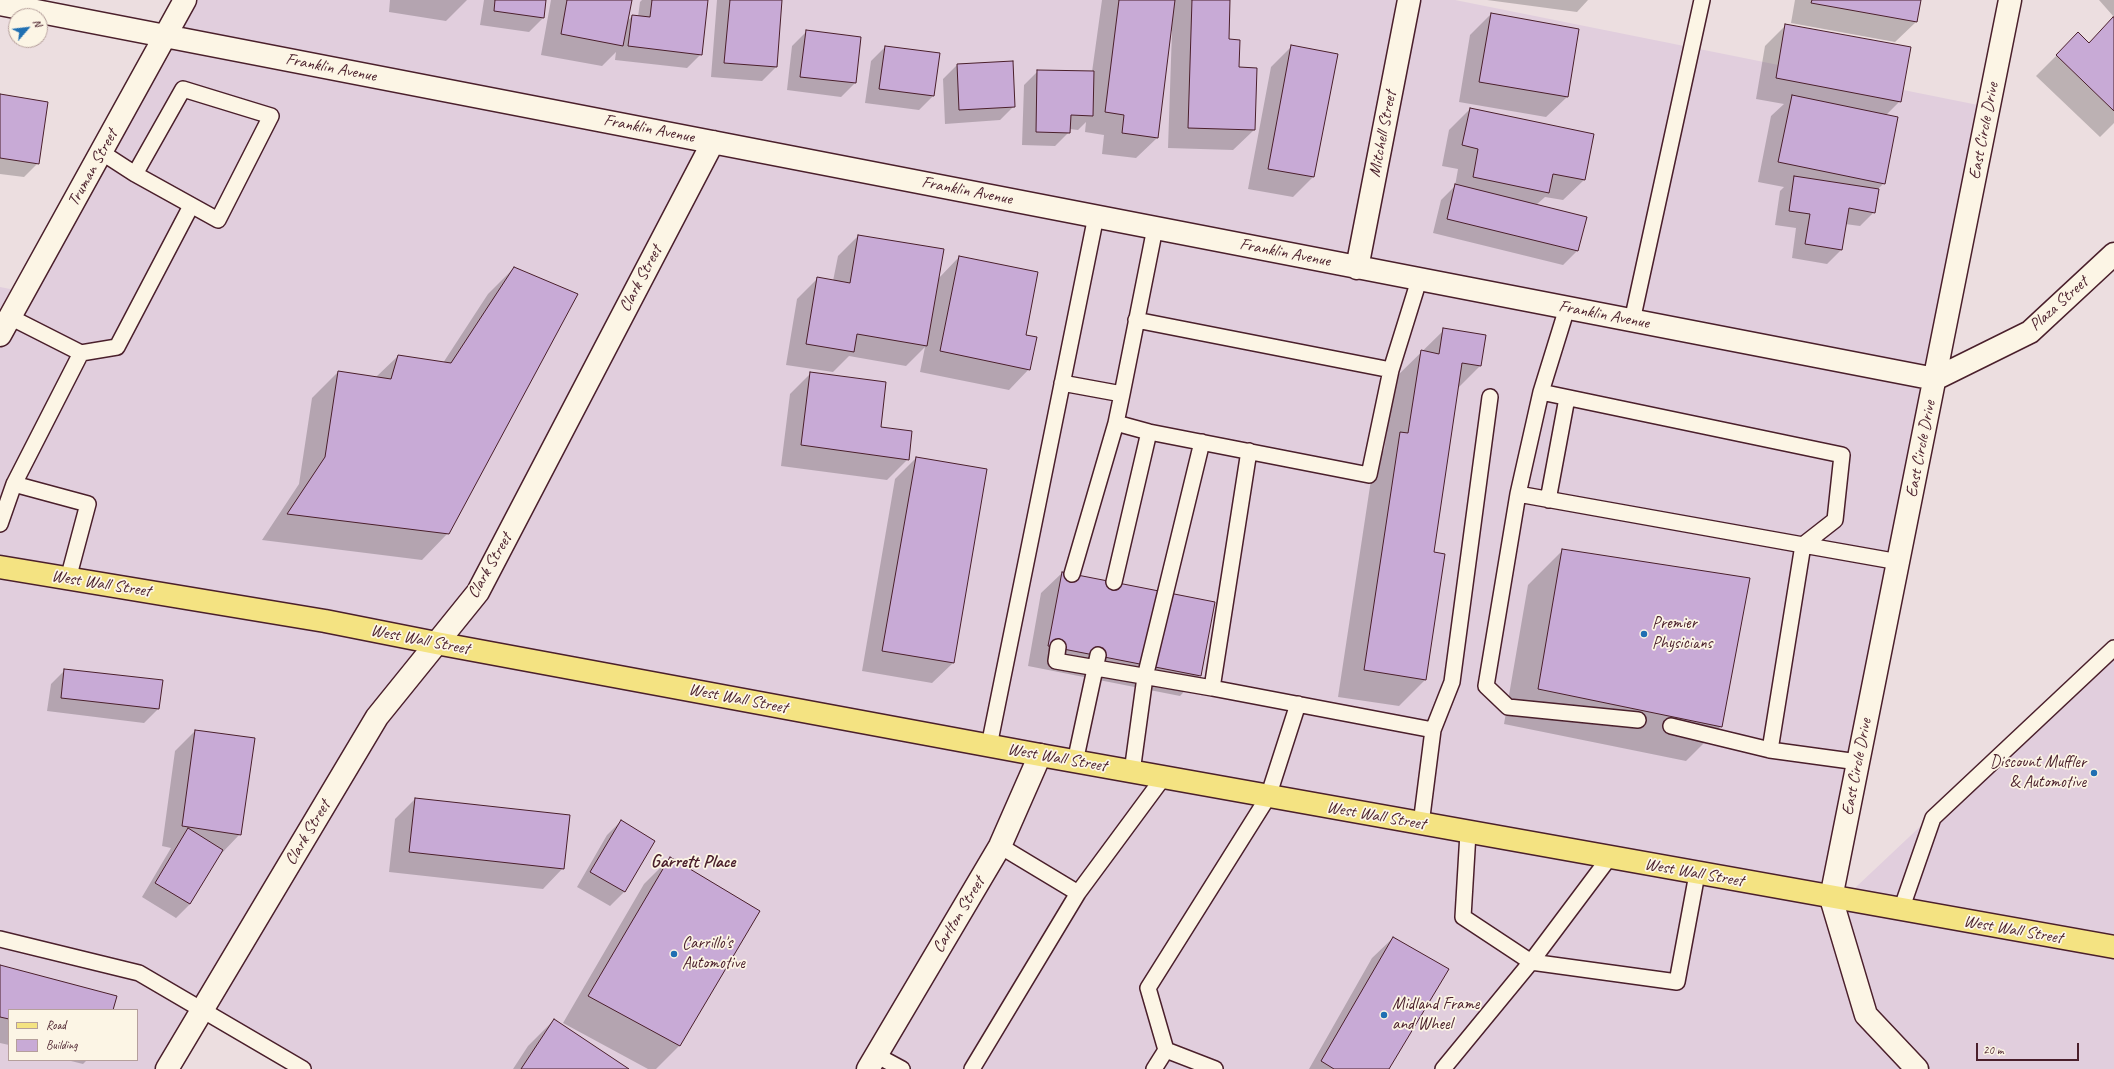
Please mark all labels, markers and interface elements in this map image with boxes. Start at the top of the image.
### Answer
north arrow [8,8,48,48]
text: N [30,17,45,29]
street label: Franklin Avenue [284,49,378,87]
street label: East Circle Drive [1965,81,2003,181]
street label: Mitchell Street [1365,89,1401,179]
street label: Franklin Avenue [602,110,696,148]
street label: Truman Street [64,126,122,210]
street label: Franklin Avenue [920,172,1014,210]
street label: Franklin Avenue [1238,234,1332,272]
street label: Clark Street [615,242,667,316]
street label: Plaza Street [2026,272,2092,336]
street label: Franklin Avenue [1557,296,1651,334]
street label: East Circle Drive [1902,399,1940,499]
street label: Clark Street [463,530,517,602]
street label: West Wall Street [50,566,152,602]
place label: Premier Physicians [1652,614,1712,654]
street label: West Wall Street [369,620,471,660]
marker: Premier Physicians [1639,629,1649,639]
street label: West Wall Street [687,679,789,719]
street label: East Circle Drive [1838,717,1876,817]
street label: West Wall Street [1006,739,1108,777]
place label: Discount Muffler & Automotive [1990,753,2086,793]
marker: Discount Muffler & Automotive [2089,768,2099,778]
street label: Clark Street [281,797,335,869]
street label: West Wall Street [1325,797,1427,835]
district label: Garrett Place [651,851,735,873]
street label: West Wall Street [1643,854,1745,892]
street label: Carlton Street [928,873,990,957]
street label: West Wall Street [1962,911,2064,949]
place label: Carrillo's Automotive [682,934,745,974]
marker: Carrillo's Automotive [669,949,679,959]
place label: Midland Frame and Wheel [1392,995,1479,1035]
legend [8,1009,138,1061]
marker: Midland Frame and Wheel [1379,1010,1389,1020]
text: Road [46,1017,66,1033]
scale bar [1978,1035,2081,1061]
text: Building [46,1037,78,1053]
text: 20 m [1983,1042,2003,1058]

